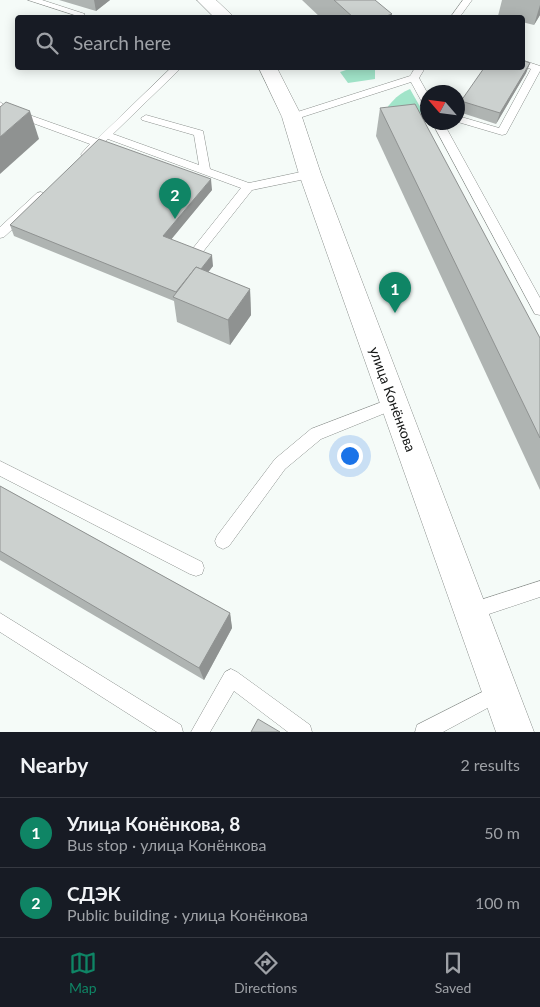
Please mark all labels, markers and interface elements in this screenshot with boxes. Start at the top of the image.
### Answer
search box [15,15,525,70]
icon: search [33,29,61,57]
text: Search here [73,31,171,54]
north arrow [420,85,465,130]
pin: 2 [159,178,191,219]
pin: 1 [379,272,411,313]
street label: улица Конёнкова [366,344,420,454]
your location [337,443,363,469]
text: Nearby [20,752,88,777]
text: 2 results [460,755,520,774]
text: Улица Конёнкова, 8 [67,812,240,835]
text: 1 [31,823,41,842]
text: 50 m [484,823,520,842]
text: Bus stop · улица Конёнкова [67,835,267,854]
text: СДЭК [67,882,121,905]
text: 2 [31,893,41,912]
text: 100 m [475,893,520,912]
text: Public building · улица Конёнкова [67,905,308,924]
tab: Map [69,949,97,996]
tab: Directions [234,949,297,996]
tab: Saved [435,949,471,996]

